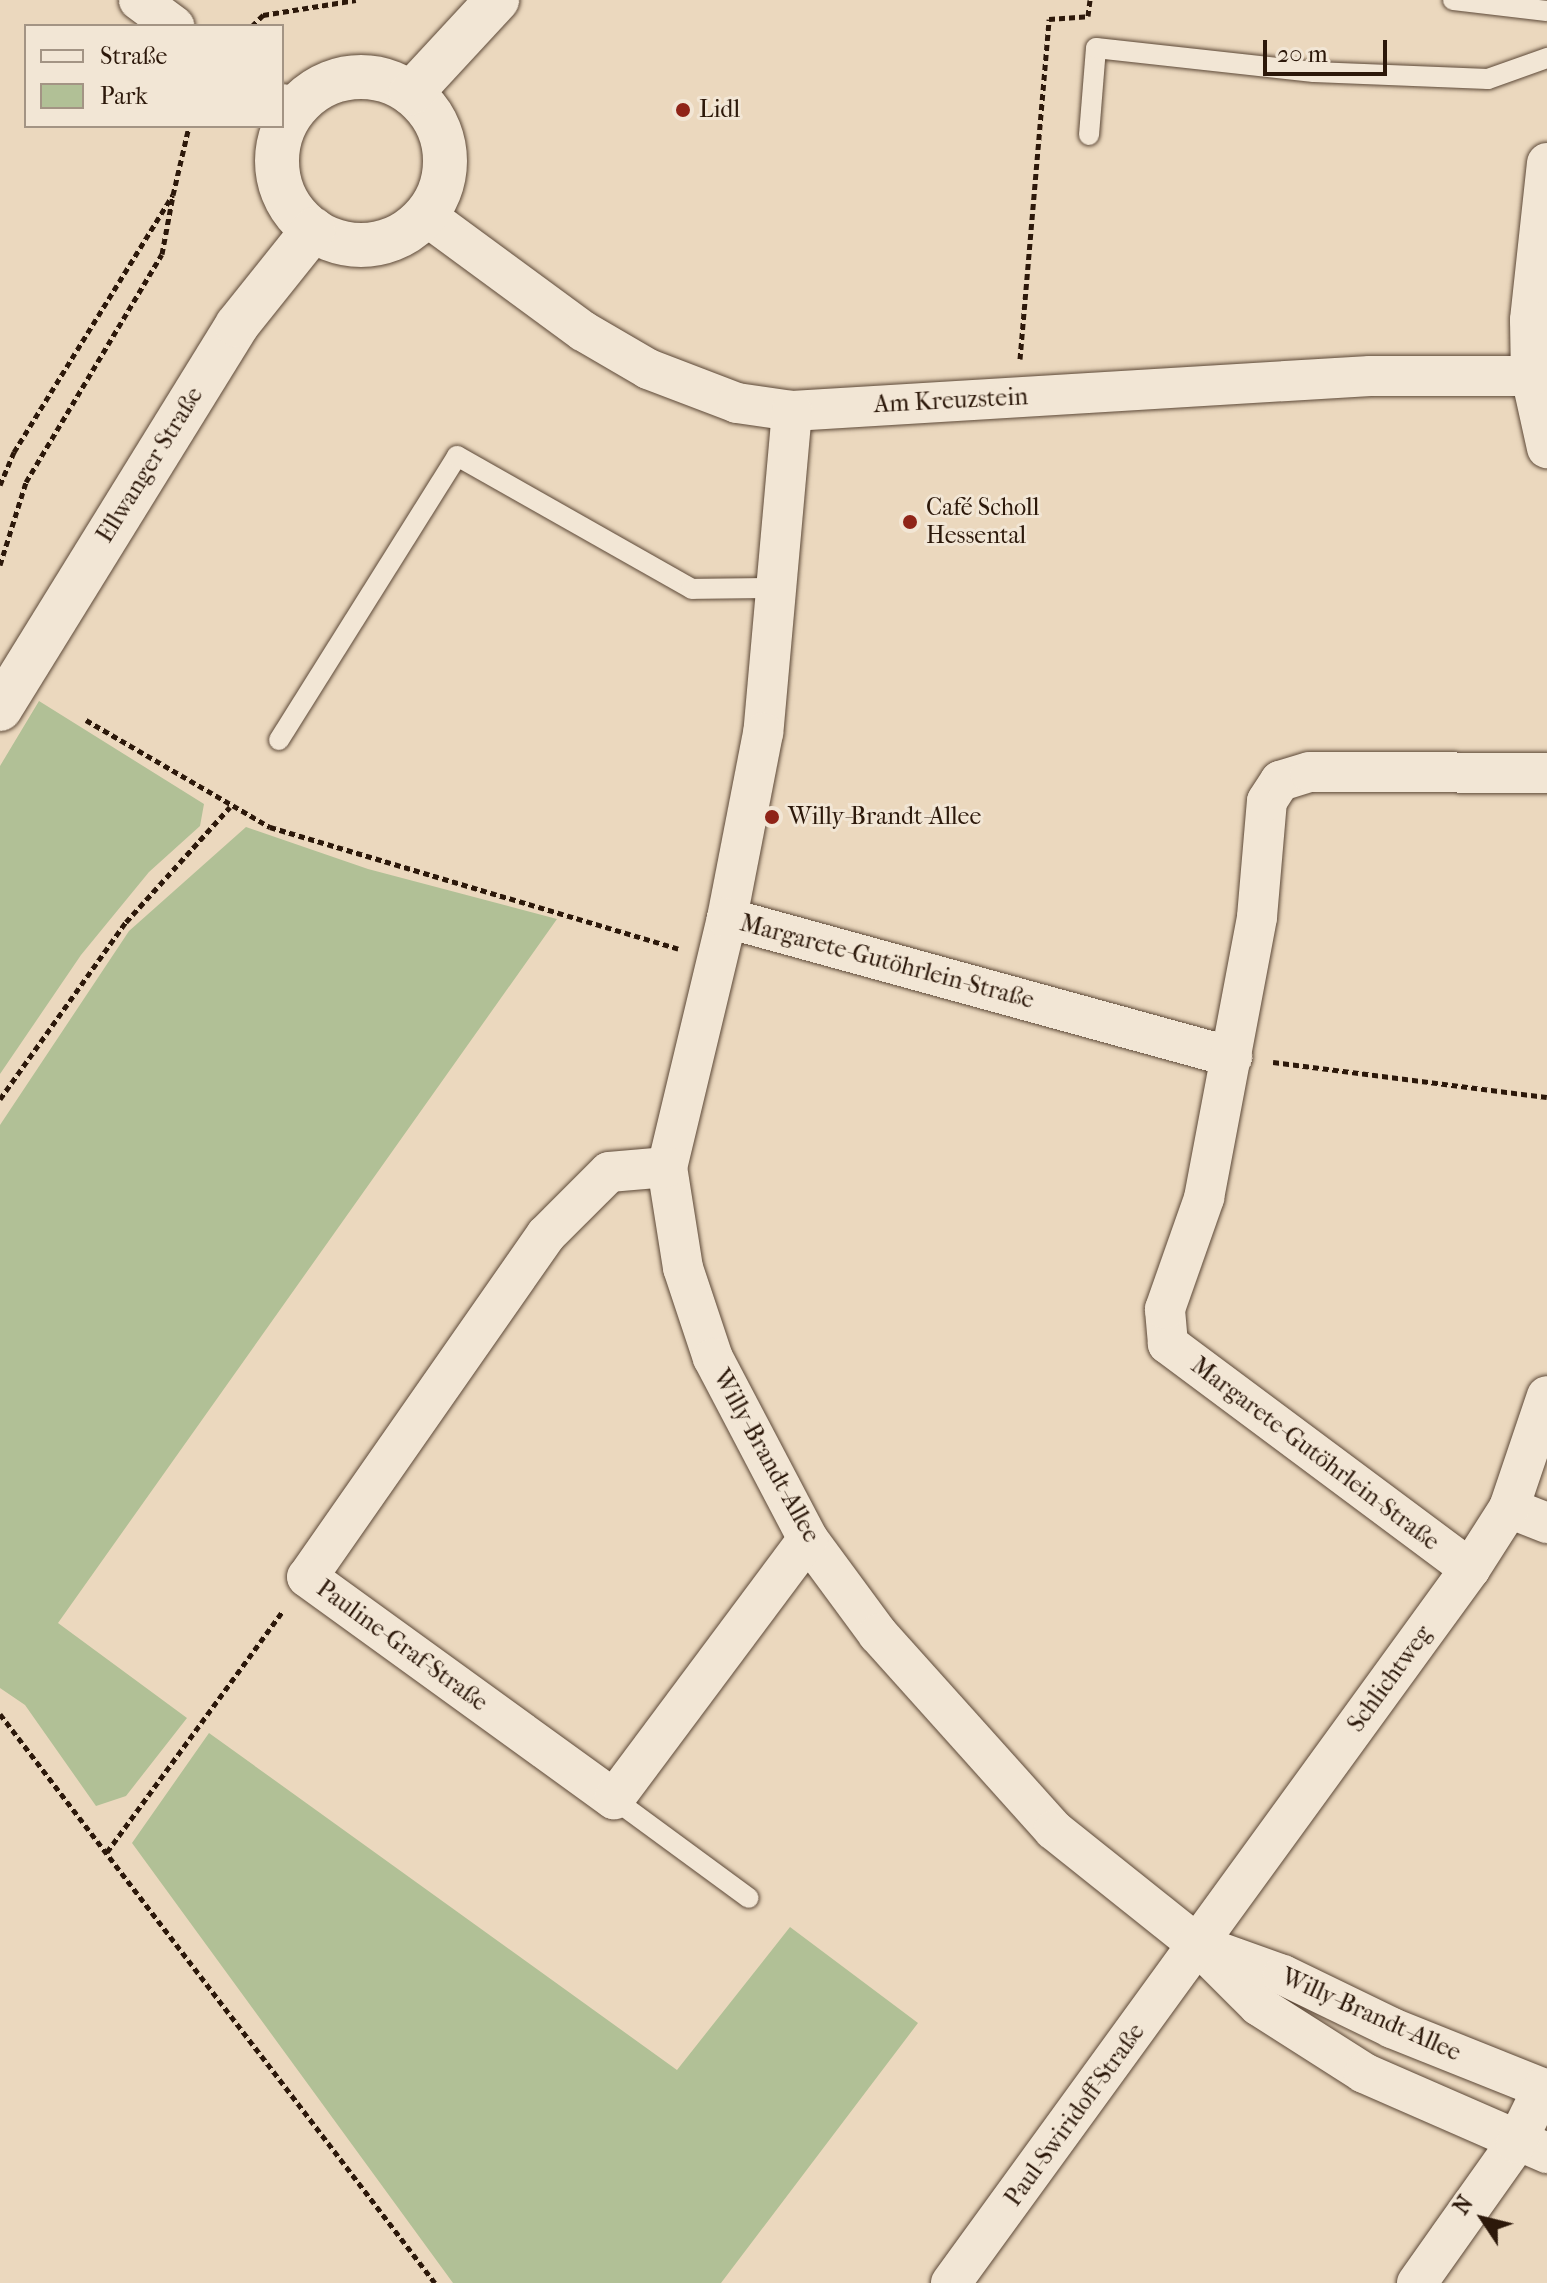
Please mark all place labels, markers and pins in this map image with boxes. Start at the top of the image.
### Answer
place label: Lidl [699,96,740,124]
marker: Lidl [674,101,692,119]
place label: Café Scholl Hessental [926,494,1039,550]
marker: Café Scholl Hessental [901,513,919,531]
place label: Willy-Brandt-Allee [788,803,981,831]
marker: Willy-Brandt-Allee [763,808,781,826]

